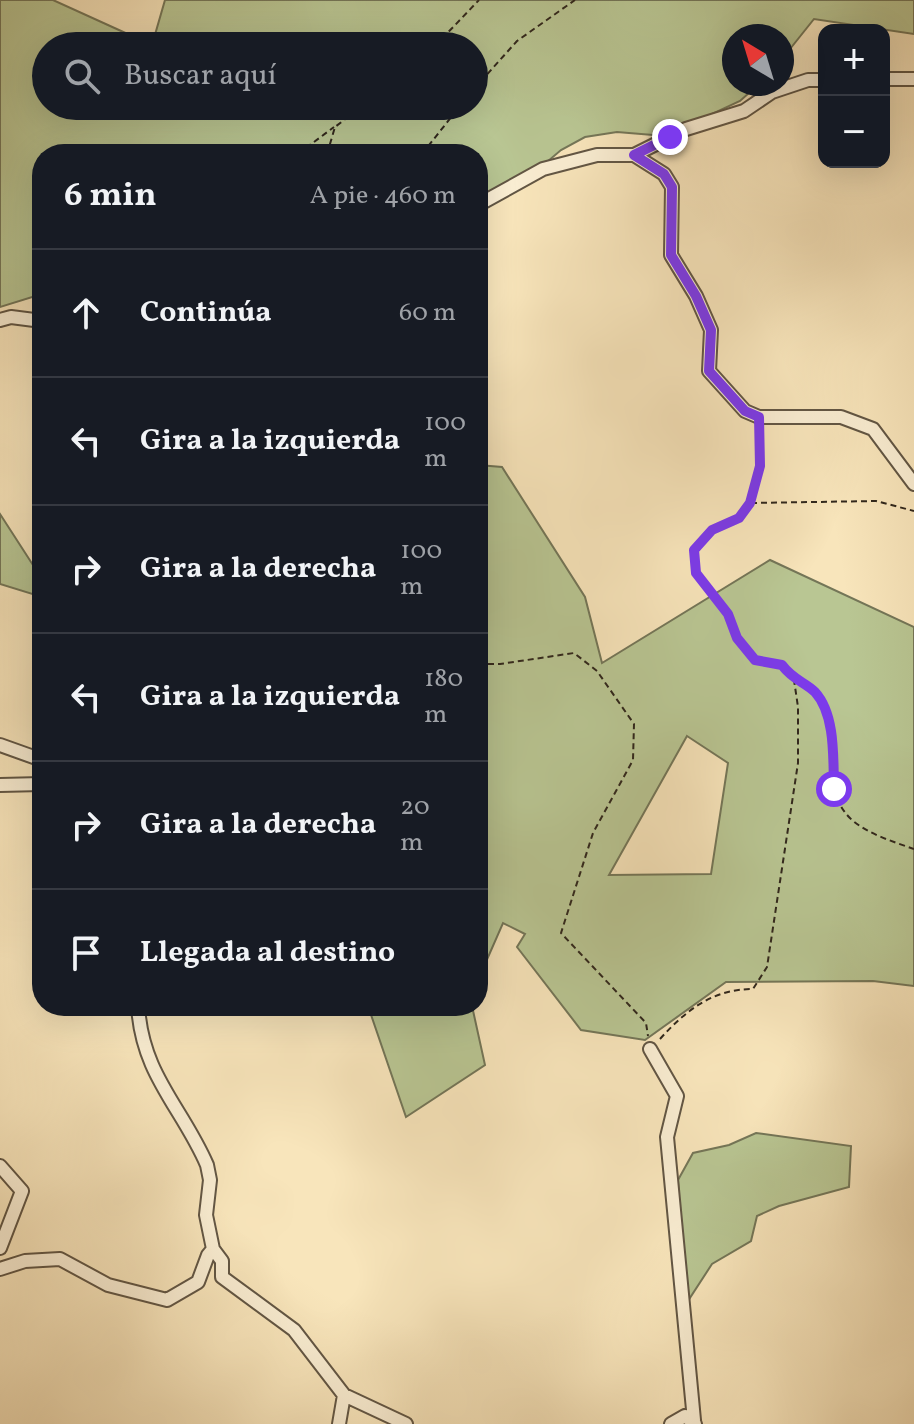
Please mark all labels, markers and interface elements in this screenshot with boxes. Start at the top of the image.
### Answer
north arrow [722,24,794,96]
map controls [818,24,890,168]
button: + [818,24,890,96]
search box [32,32,488,120]
icon: search [60,54,104,98]
text: Buscar aquí [124,55,277,97]
button: − [818,96,890,168]
route end [652,119,688,155]
text: 6 min [64,173,157,220]
text: A pie · 460 m [310,178,456,214]
icon: ahead [64,291,108,335]
text: Continúa [140,292,272,334]
text: 60 m [399,295,456,331]
text: 100 m [424,405,466,477]
icon: left [64,419,108,463]
text: Gira a la izquierda [140,420,400,462]
text: 100 m [400,533,442,605]
icon: right [64,547,108,591]
text: Gira a la derecha [140,548,376,590]
text: 180 m [424,661,463,733]
icon: left [64,675,108,719]
text: Gira a la izquierda [140,676,400,718]
route start [816,771,852,807]
text: 20 m [400,789,430,861]
icon: right [64,803,108,847]
text: Gira a la derecha [140,804,376,846]
icon: arrive [64,931,108,975]
text: Llegada al destino [140,932,395,974]

